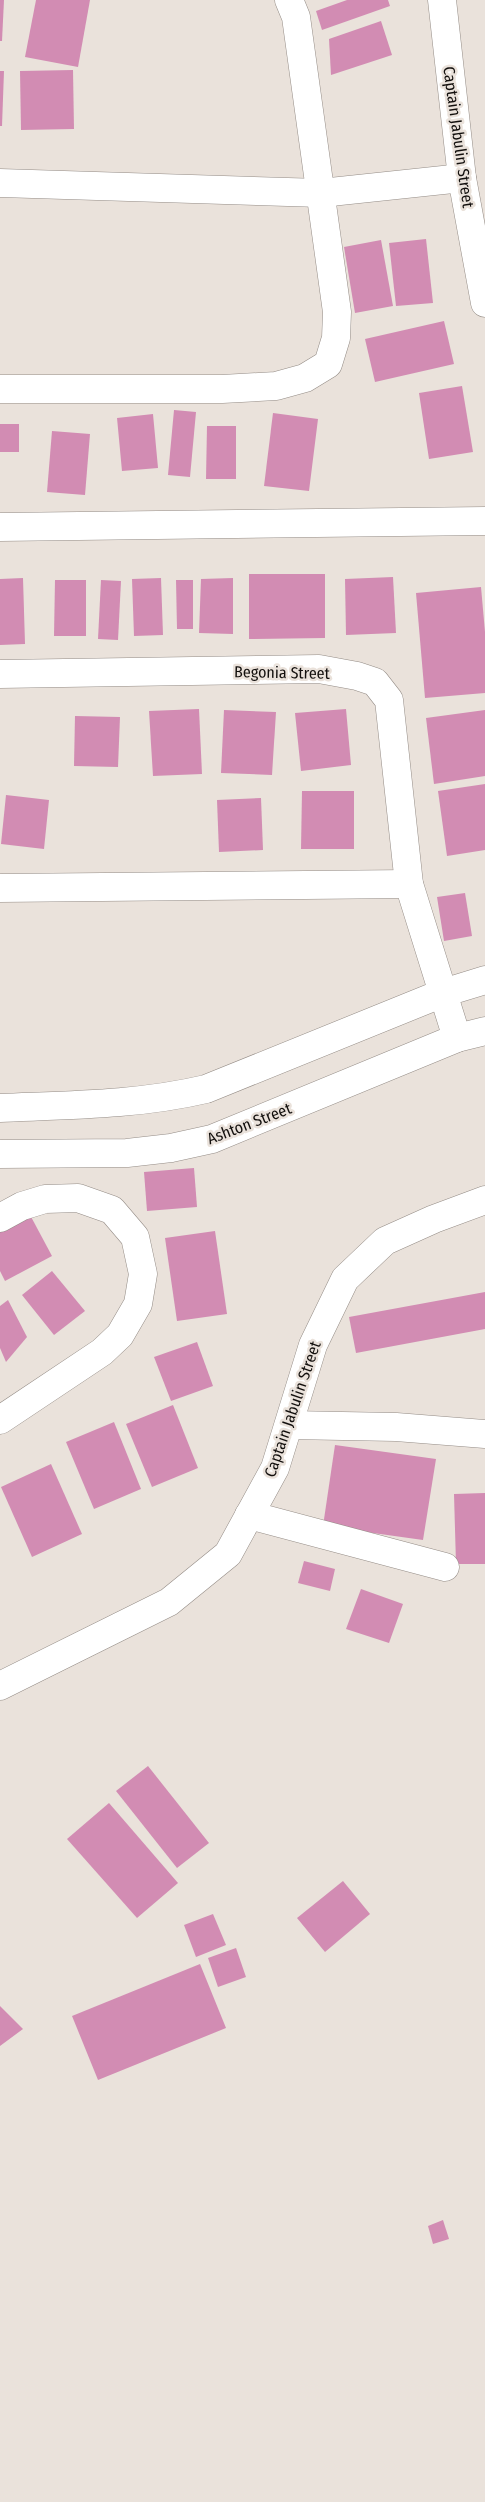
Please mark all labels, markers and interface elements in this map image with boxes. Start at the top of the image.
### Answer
street label: Captain Jabulin Street [439,65,478,210]
street label: Begonia Street [234,662,331,683]
street label: Ashton Street [204,1098,295,1148]
street label: Captain Jabulin Street [260,1338,325,1480]

